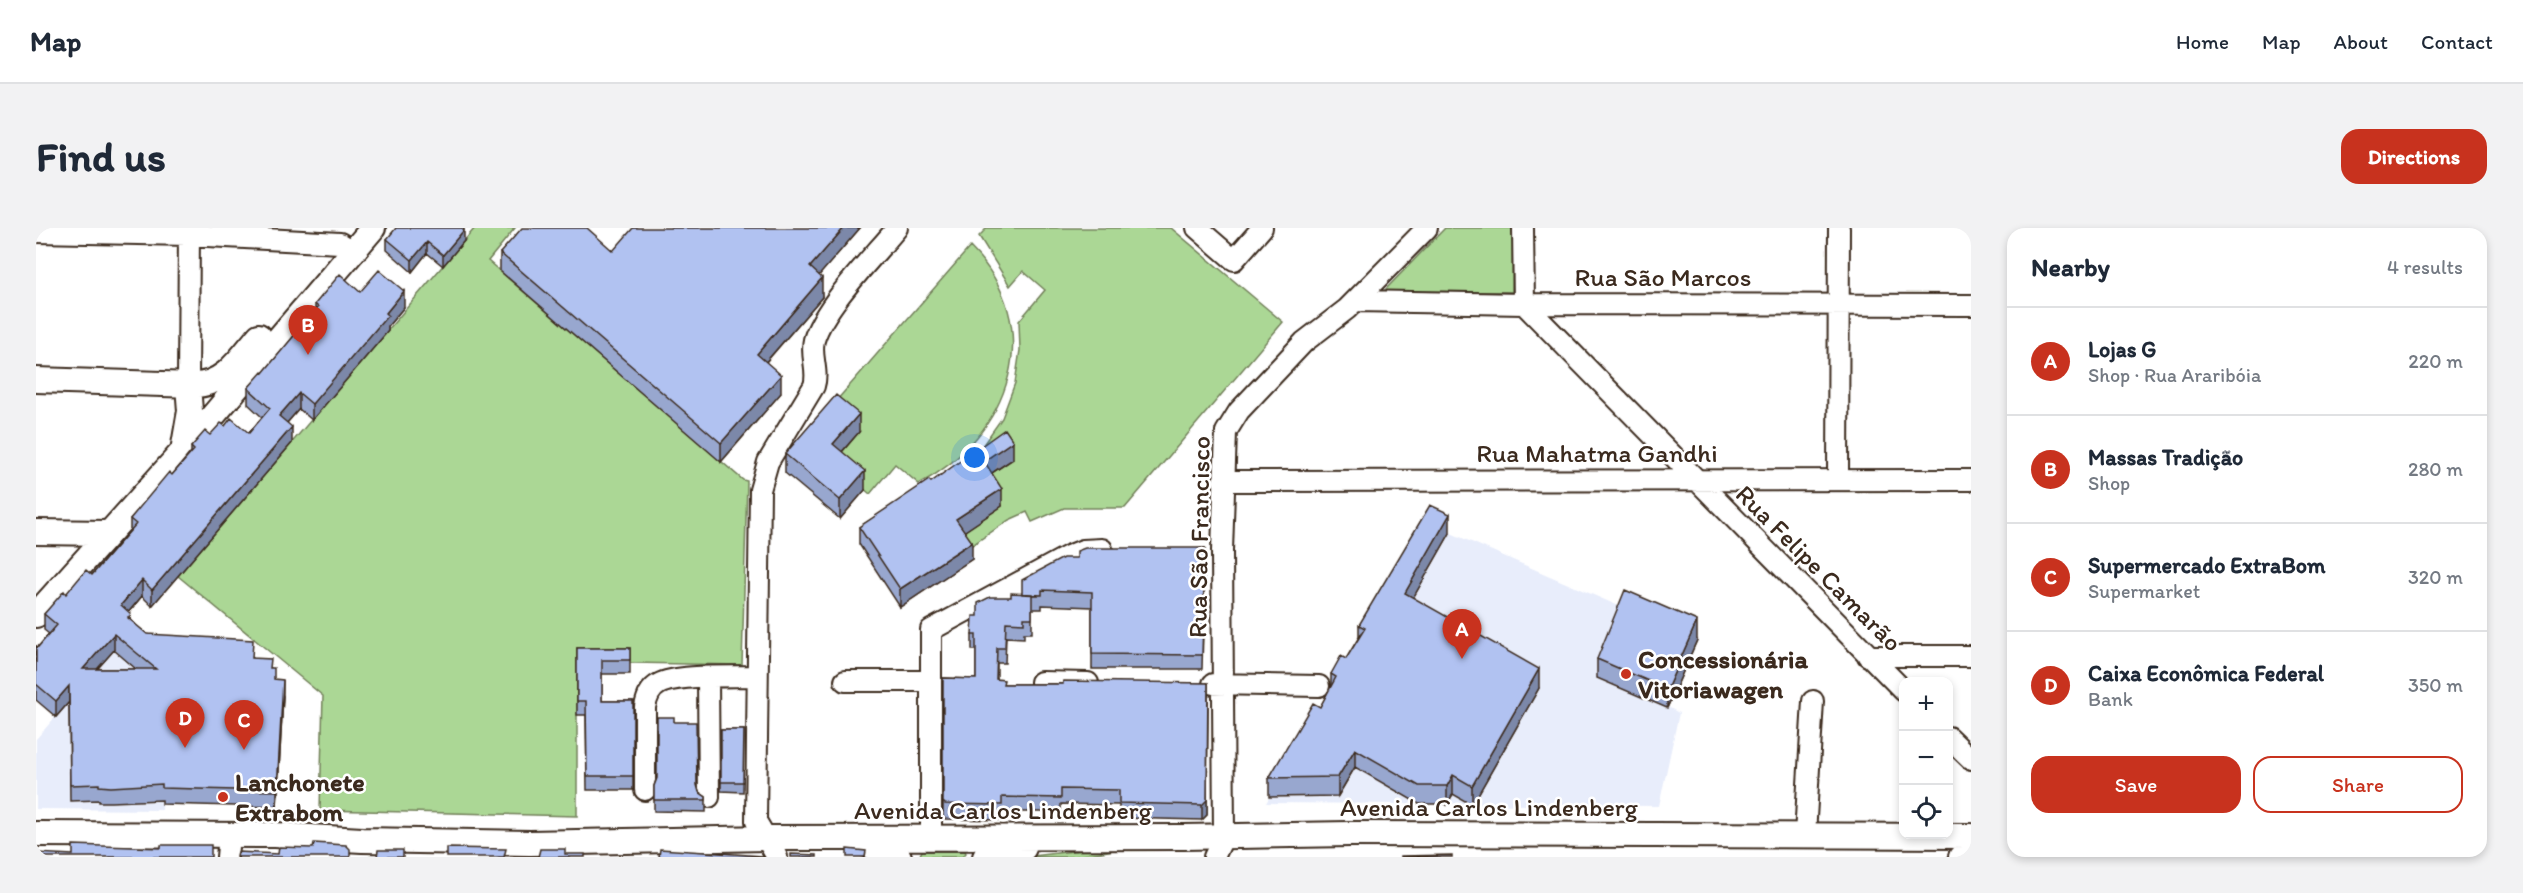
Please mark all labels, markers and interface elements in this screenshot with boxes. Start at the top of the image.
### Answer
text: Map [30,24,81,58]
text: Home [2176,29,2229,54]
text: Map [2262,29,2301,54]
text: About [2334,29,2388,54]
text: Contact [2421,29,2493,54]
button: Directions [2341,129,2487,184]
text: Find us [36,131,166,182]
text: Nearby [2031,251,2110,283]
text: 4 results [2387,255,2463,279]
street label: Rua São Marcos [1575,261,1751,293]
pin: B [288,306,328,355]
text: Lojas G [2088,336,2157,363]
text: A [2044,349,2057,373]
text: 220 m [2408,349,2463,373]
text: Shop · Rua Araribóia [2088,363,2261,387]
street label: Rua São Francisco [1181,436,1217,638]
street label: Rua Mahatma Gandhi [1476,437,1718,469]
your location [960,443,989,472]
text: Massas Tradição [2088,444,2243,471]
text: B [2044,457,2057,481]
text: 280 m [2408,457,2463,481]
text: Shop [2088,471,2130,495]
street label: Rua Felipe Camarão [1729,478,1909,658]
text: Supermercado ExtraBom [2088,552,2325,579]
text: C [2044,565,2057,589]
text: 320 m [2408,565,2463,589]
text: Supermarket [2088,579,2200,603]
pin: A [1442,610,1482,659]
place label: Concessionária Vitoriawagen [1638,643,1808,705]
text: Caixa Econômica Federal [2088,660,2324,687]
marker: Concessionária Vitoriawagen [1619,667,1633,681]
text: D [2044,673,2057,697]
text: 350 m [2408,673,2463,697]
map controls [1899,677,1953,839]
button: + [1899,677,1953,731]
text: Bank [2088,687,2133,711]
pin: D [166,698,204,748]
pin: C [224,700,264,750]
button: − [1899,731,1953,785]
button: Save [2031,756,2241,813]
button: Share [2253,756,2463,813]
place label: Lanchonete Extrabom [235,766,365,828]
button: locate [1899,785,1953,839]
marker: Lanchonete Extrabom [216,790,230,804]
street label: Avenida Carlos Lindenberg [1340,791,1639,823]
street label: Avenida Carlos Lindenberg [854,794,1153,826]

